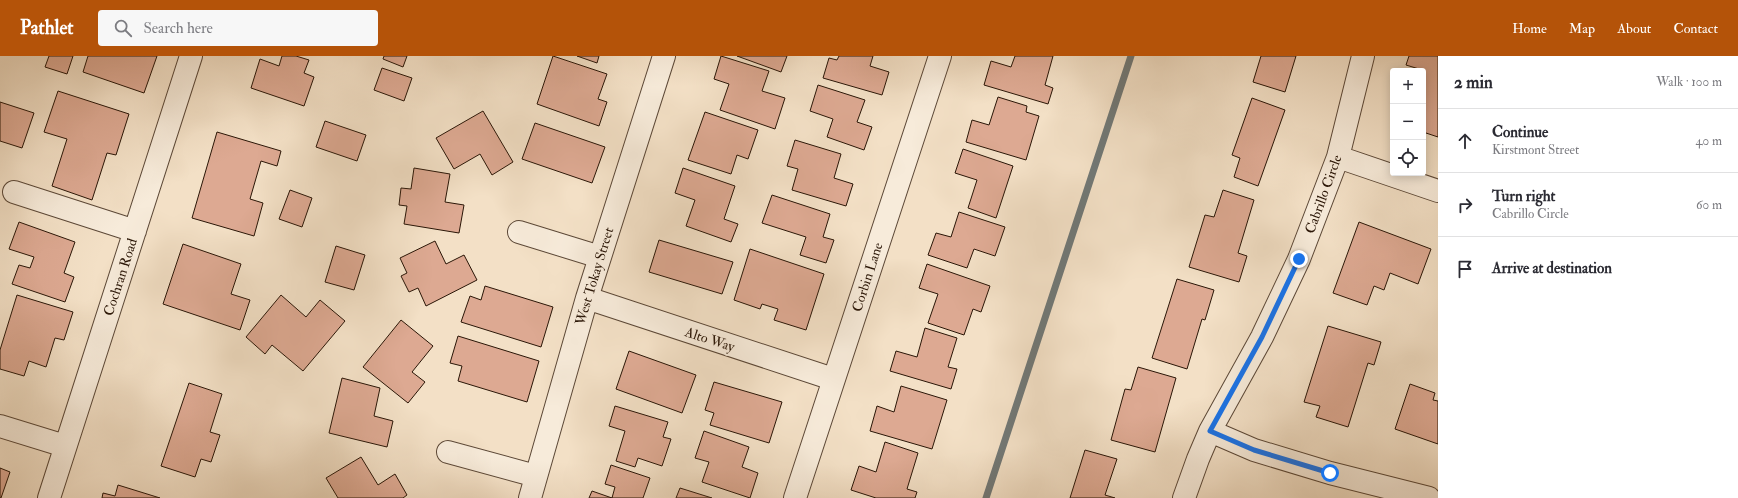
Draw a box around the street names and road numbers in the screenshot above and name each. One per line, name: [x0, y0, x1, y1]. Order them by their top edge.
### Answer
street label: Cabrillo Circle: [1301, 152, 1346, 236]
street label: West Tokay Street: [571, 225, 619, 328]
street label: Cochran Road: [100, 236, 141, 318]
street label: Corbin Lane: [848, 240, 887, 314]
street label: Alto Way: [682, 323, 738, 357]

